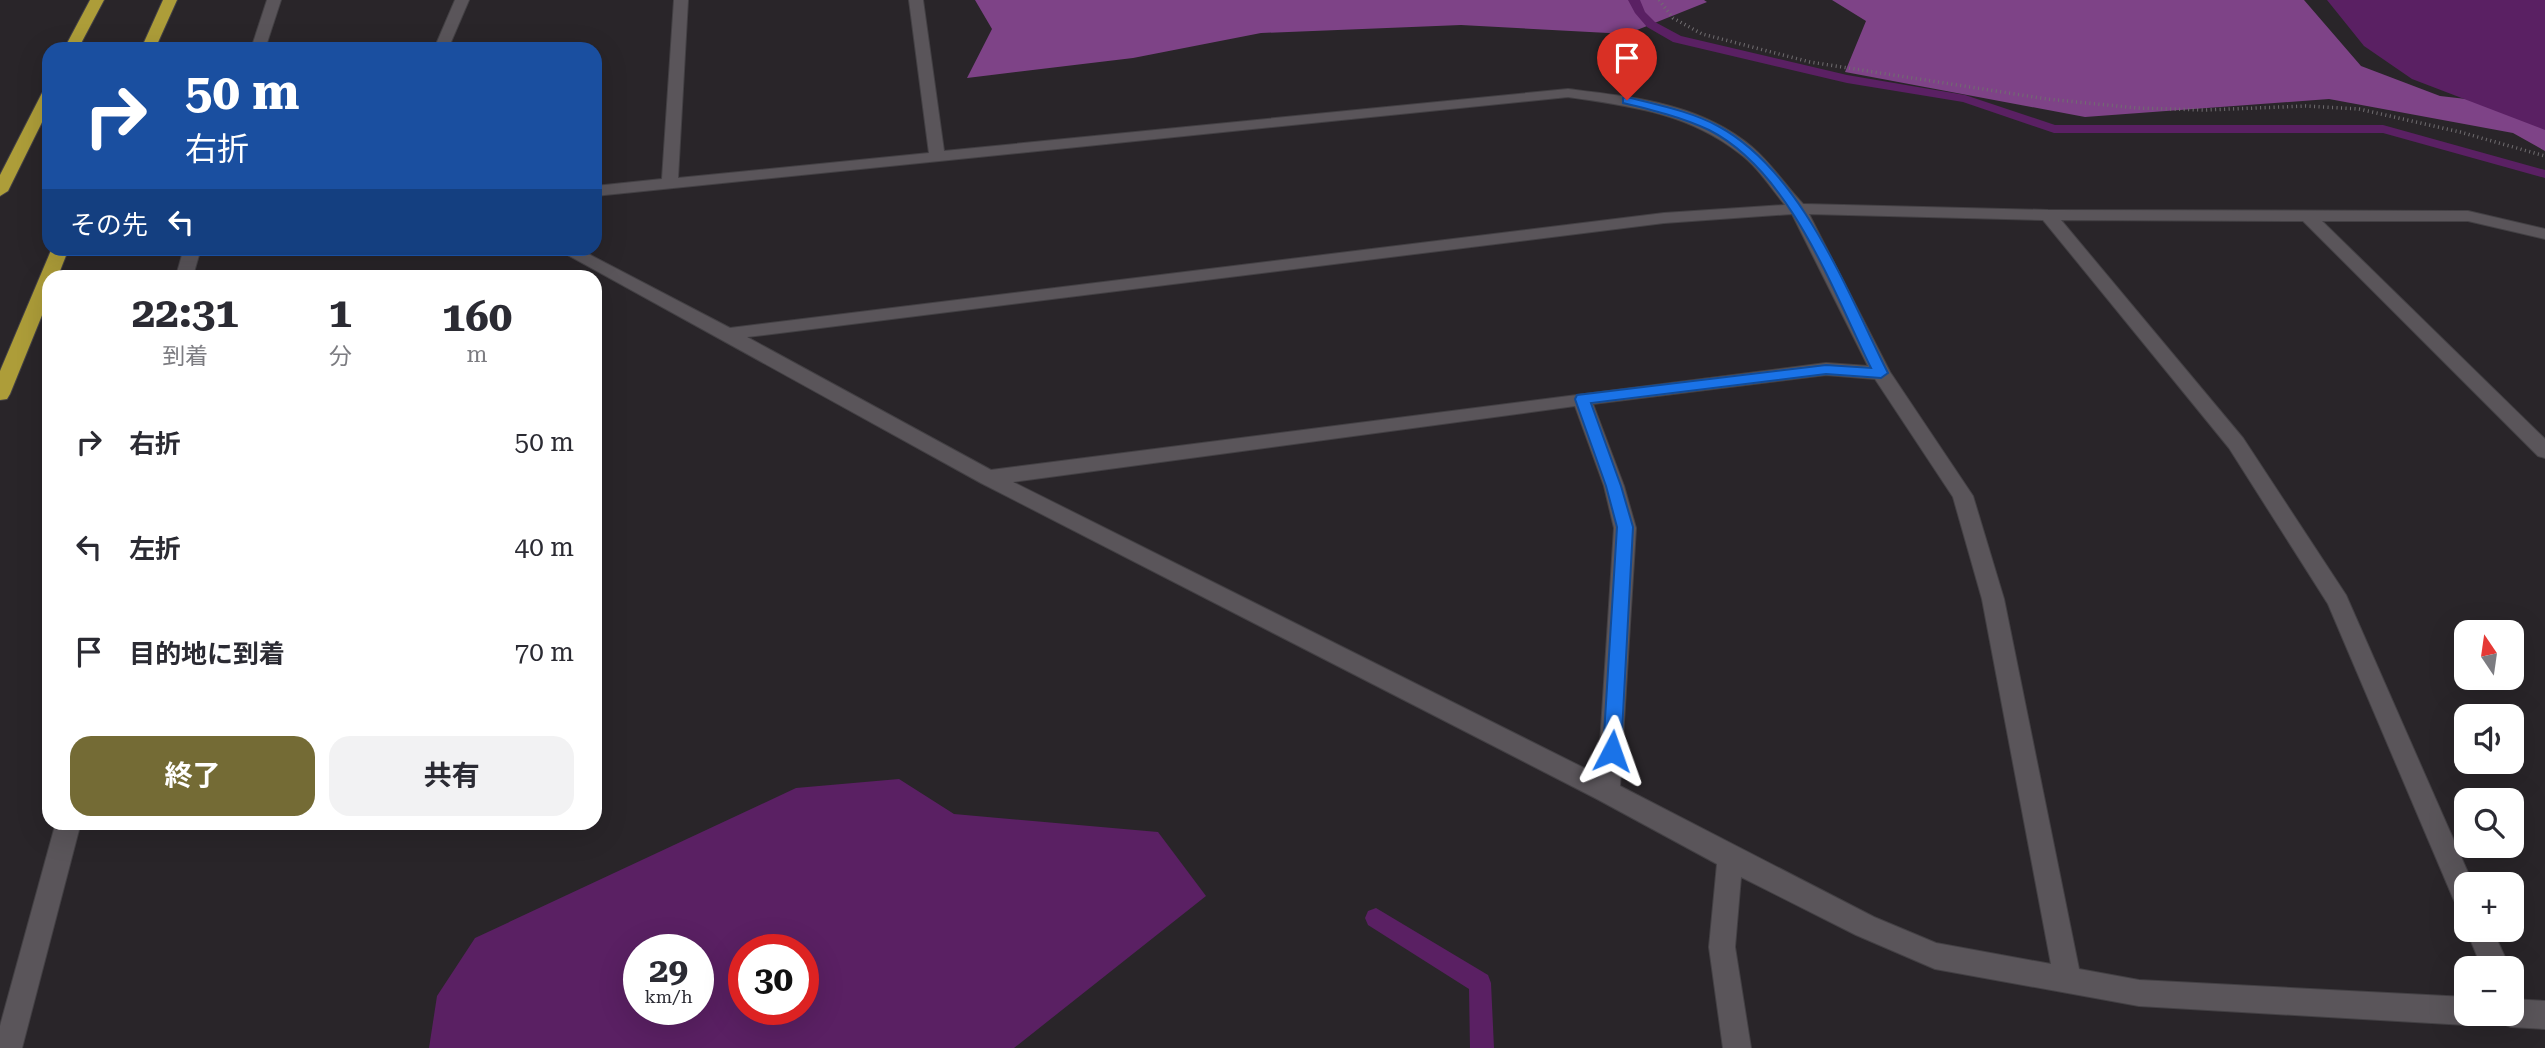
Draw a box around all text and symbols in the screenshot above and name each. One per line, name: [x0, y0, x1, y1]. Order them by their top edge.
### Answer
pin: [1597, 28, 1657, 100]
icon: arrive: [1608, 39, 1646, 77]
text: 50 m: [185, 64, 300, 121]
icon: right: [70, 70, 161, 161]
text: 右折: [185, 130, 249, 168]
icon: left: [162, 203, 200, 241]
text: その先: [70, 210, 148, 240]
text: 22:31: [132, 288, 239, 337]
text: 1: [329, 288, 352, 337]
text: 160: [442, 292, 512, 341]
text: m: [467, 341, 488, 368]
text: 到着: [162, 343, 208, 370]
text: 分: [329, 343, 352, 370]
icon: right: [70, 423, 108, 461]
text: 50 m: [515, 427, 574, 457]
text: 右折: [129, 429, 181, 459]
icon: left: [70, 528, 108, 566]
text: 40 m: [515, 532, 574, 562]
text: 左折: [129, 534, 181, 564]
north arrow: [2454, 620, 2524, 690]
map controls: [2454, 620, 2524, 1026]
icon: arrive: [70, 633, 108, 671]
text: 70 m: [515, 637, 574, 667]
text: 目的地に到着: [129, 639, 285, 669]
button: sound: [2454, 704, 2524, 774]
position arrow: [1575, 714, 1649, 788]
button: 終了: [70, 736, 315, 816]
button: 共有: [329, 736, 574, 816]
button: search: [2454, 788, 2524, 858]
button: +: [2454, 872, 2524, 942]
speed limit sign: 30: [728, 934, 819, 1025]
text: 29: [649, 950, 688, 991]
button: −: [2454, 956, 2524, 1026]
text: km/h: [644, 986, 693, 1007]

